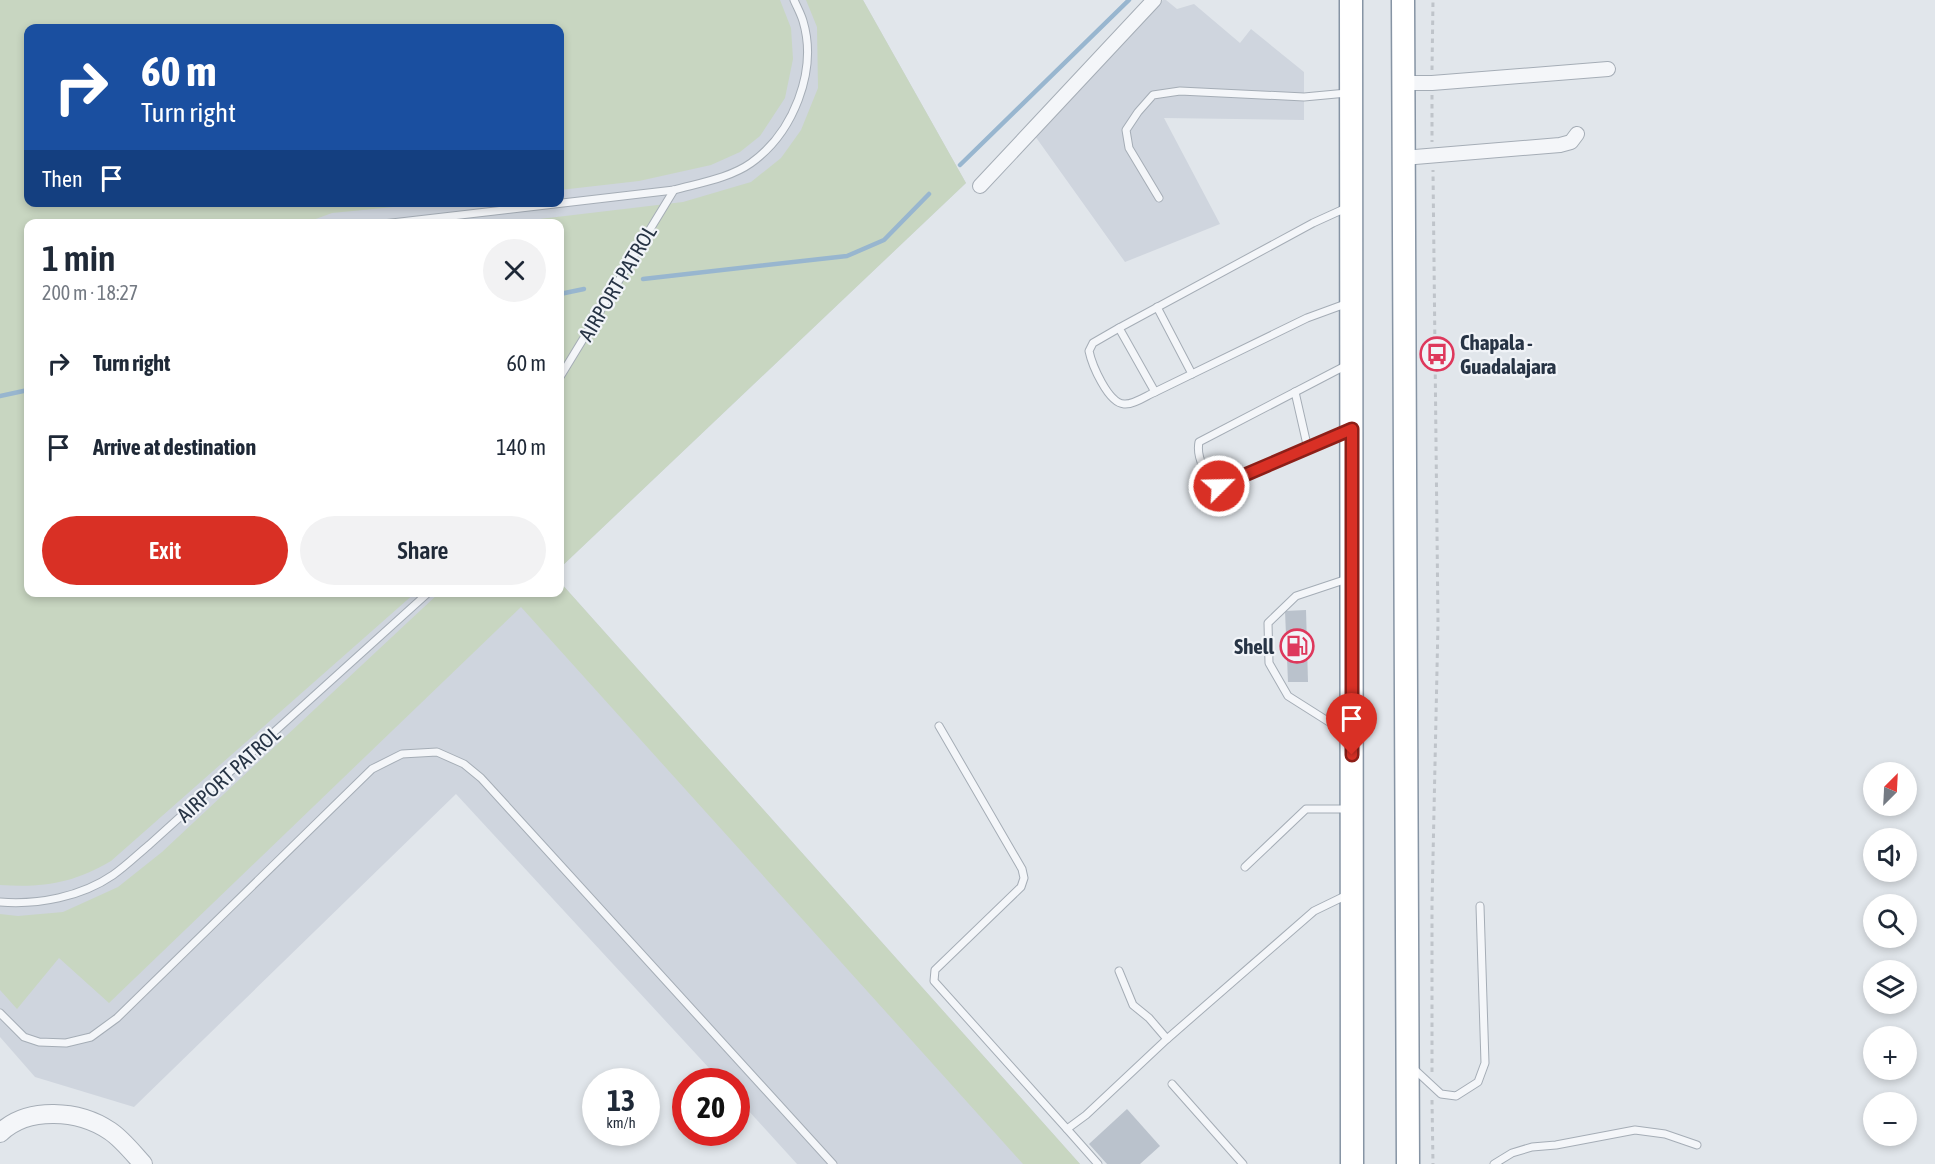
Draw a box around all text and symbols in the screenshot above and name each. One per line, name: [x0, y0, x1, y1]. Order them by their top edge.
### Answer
text: 60 m: [141, 47, 216, 95]
icon: right: [42, 48, 120, 126]
text: Turn right: [141, 97, 236, 128]
icon: arrive: [95, 162, 128, 195]
text: Then: [42, 166, 83, 192]
street label: AIRPORT PATROL: [573, 221, 661, 345]
text: 1 min: [42, 237, 116, 279]
button: close: [483, 239, 546, 302]
text: 200 m · 18:27: [42, 281, 138, 304]
place label: Chapala - Guadalajara: [1460, 330, 1556, 378]
bus stop icon: Chapala - Guadalajara: [1419, 336, 1455, 372]
icon: right: [42, 347, 75, 380]
text: Turn right: [93, 350, 170, 376]
text: 60 m: [506, 350, 546, 376]
icon: arrive: [42, 431, 75, 464]
text: Arrive at destination: [93, 434, 256, 460]
text: 140 m: [496, 434, 546, 460]
position arrow: [1187, 454, 1251, 518]
button: Exit: [42, 516, 288, 585]
button: Share: [300, 516, 546, 585]
fuel station icon: Shell: [1279, 628, 1315, 664]
place label: Shell: [1234, 634, 1274, 658]
pin: [1326, 693, 1377, 755]
icon: arrive: [1335, 702, 1368, 735]
street label: AIRPORT PATROL: [172, 722, 284, 826]
north arrow: [1863, 762, 1917, 816]
map controls: [1863, 762, 1917, 1146]
button: sound: [1863, 828, 1917, 882]
button: search: [1863, 894, 1917, 948]
button: layers: [1863, 960, 1917, 1014]
button: +: [1863, 1026, 1917, 1080]
speed limit sign: 20: [672, 1068, 750, 1146]
text: 13: [607, 1083, 635, 1117]
button: −: [1863, 1092, 1917, 1146]
text: km/h: [606, 1114, 636, 1131]

